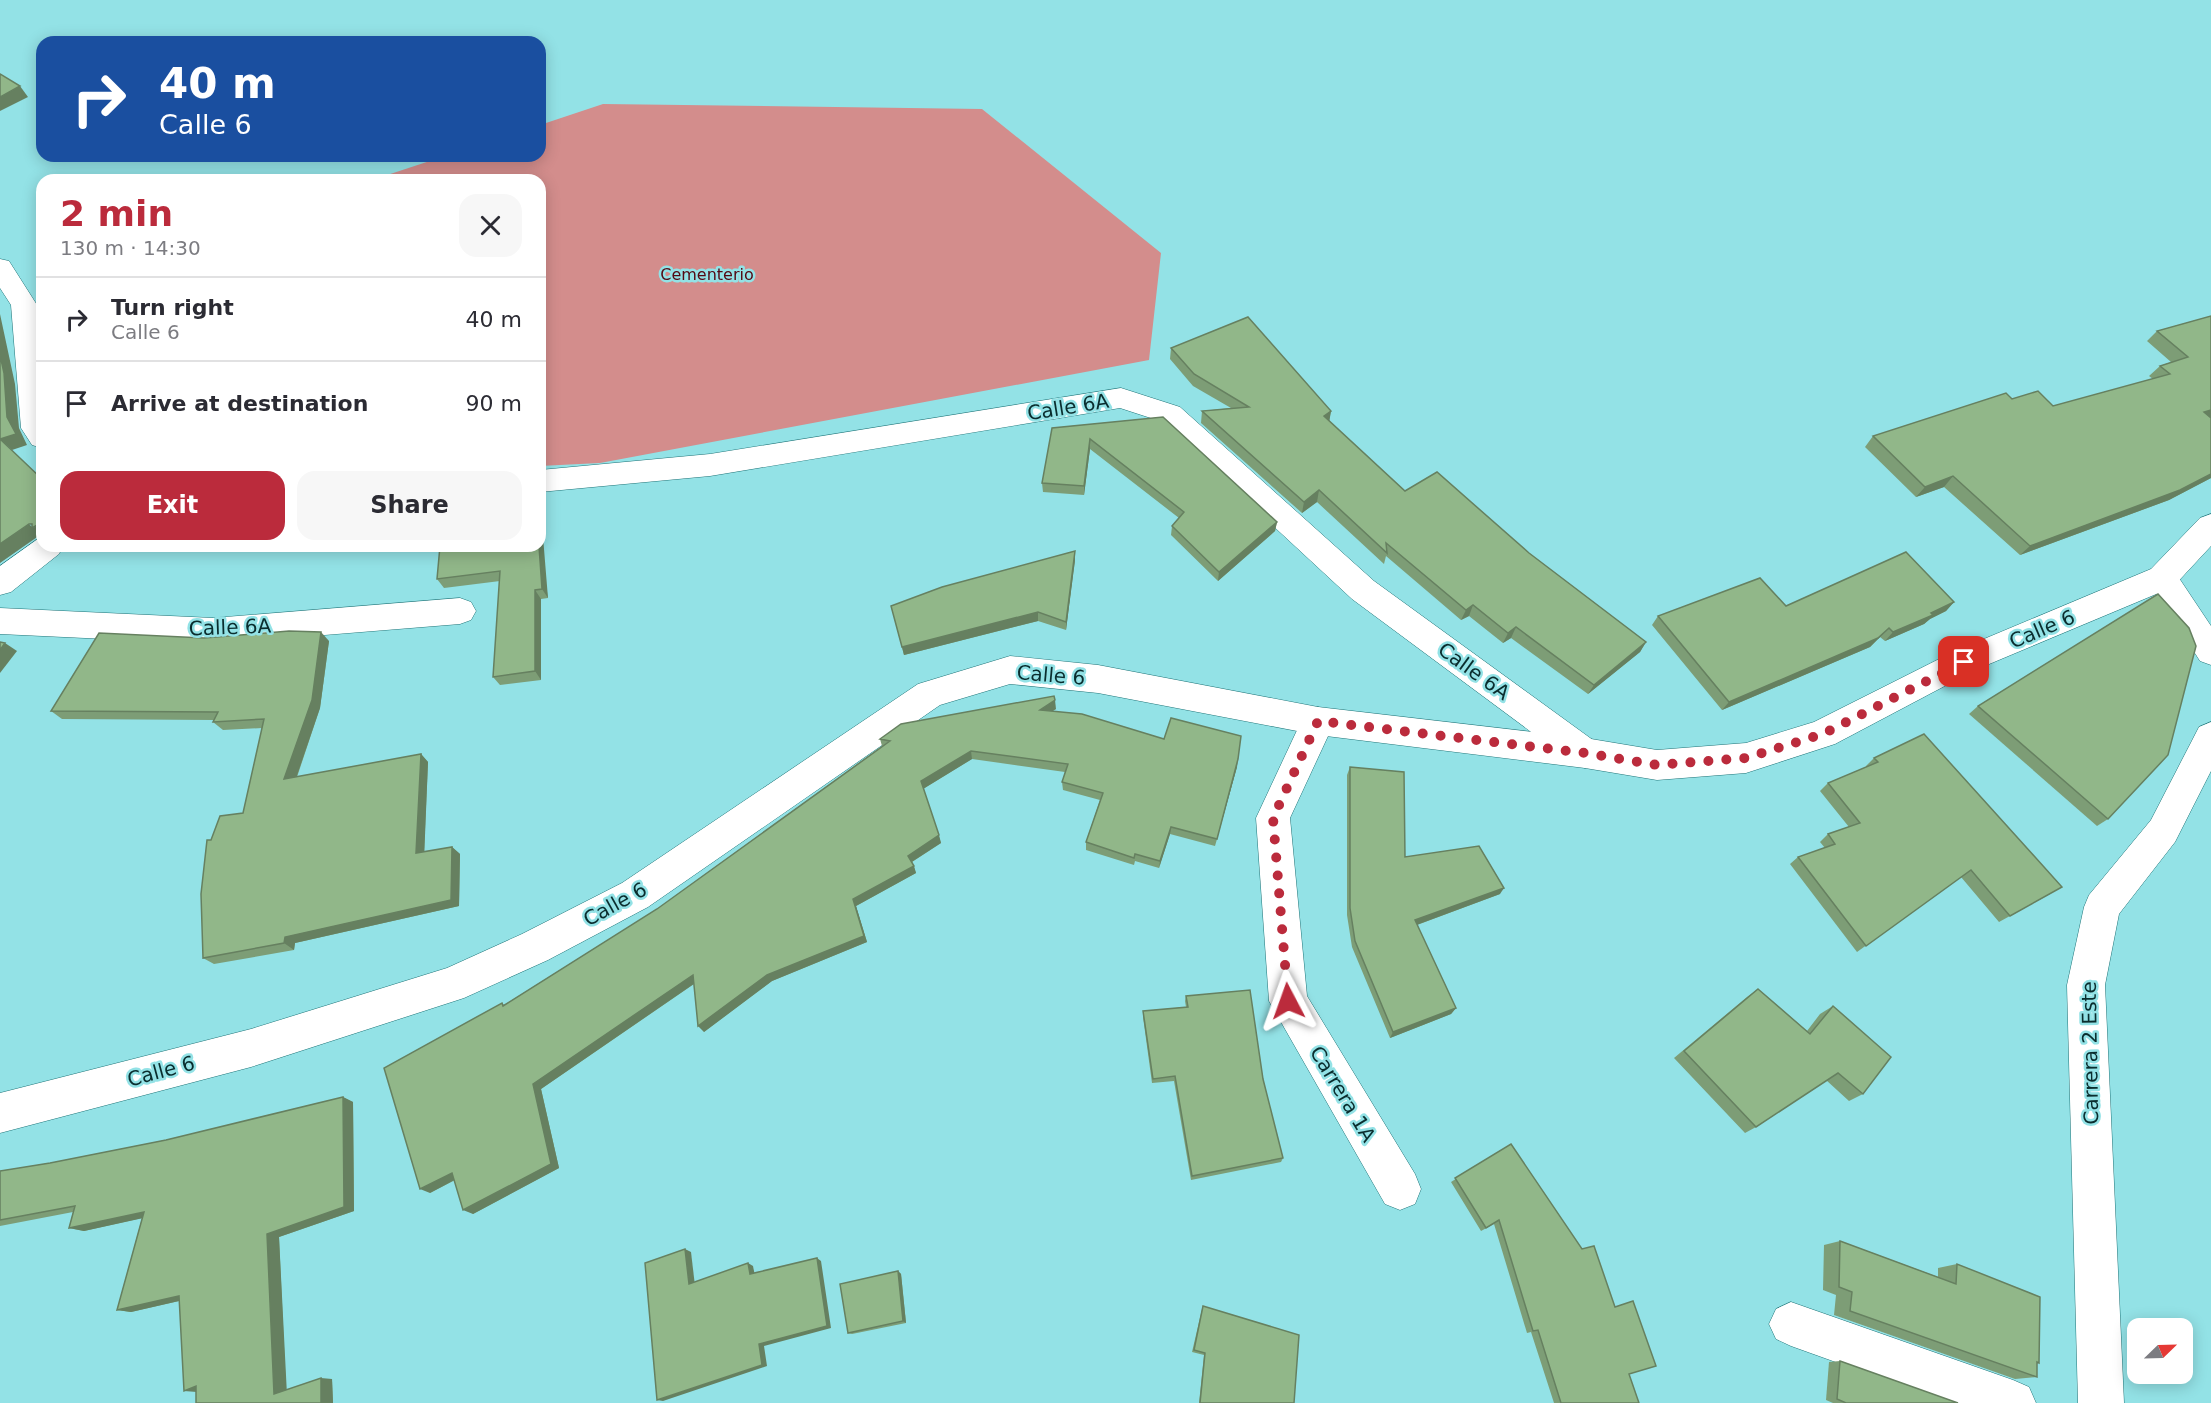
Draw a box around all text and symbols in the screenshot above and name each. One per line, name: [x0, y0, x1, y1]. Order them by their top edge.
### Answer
text: 40 m: [159, 59, 276, 108]
icon: right: [60, 60, 138, 138]
text: Calle 6: [159, 109, 252, 140]
text: 2 min: [60, 193, 173, 234]
button: close: [459, 194, 522, 257]
text: 130 m · 14:30: [60, 236, 201, 260]
park label: Cementerio: [660, 265, 754, 284]
text: Turn right: [111, 295, 234, 320]
icon: right: [60, 303, 93, 336]
text: 40 m: [466, 307, 522, 332]
text: Calle 6: [111, 320, 180, 344]
icon: arrive: [60, 387, 93, 420]
street label: Calle 6A: [1025, 389, 1111, 425]
text: Arrive at destination: [111, 391, 368, 416]
text: 90 m: [466, 391, 522, 416]
button: Exit: [60, 471, 285, 540]
button: Share: [297, 471, 522, 540]
street label: Calle 6: [2006, 605, 2078, 653]
street label: Calle 6A: [188, 614, 272, 640]
pin: [1938, 636, 1989, 687]
street label: Calle 6A: [1434, 637, 1515, 705]
icon: arrive: [1947, 645, 1980, 678]
street label: Calle 6: [1016, 660, 1086, 690]
street label: Calle 6: [579, 877, 651, 931]
position arrow: [1256, 969, 1320, 1033]
street label: Carrera 2 Este: [2077, 981, 2103, 1125]
street label: Carrera 1A: [1305, 1042, 1381, 1146]
street label: Calle 6: [125, 1051, 197, 1091]
north arrow: [2127, 1318, 2193, 1384]
map controls: [2127, 1318, 2193, 1384]

